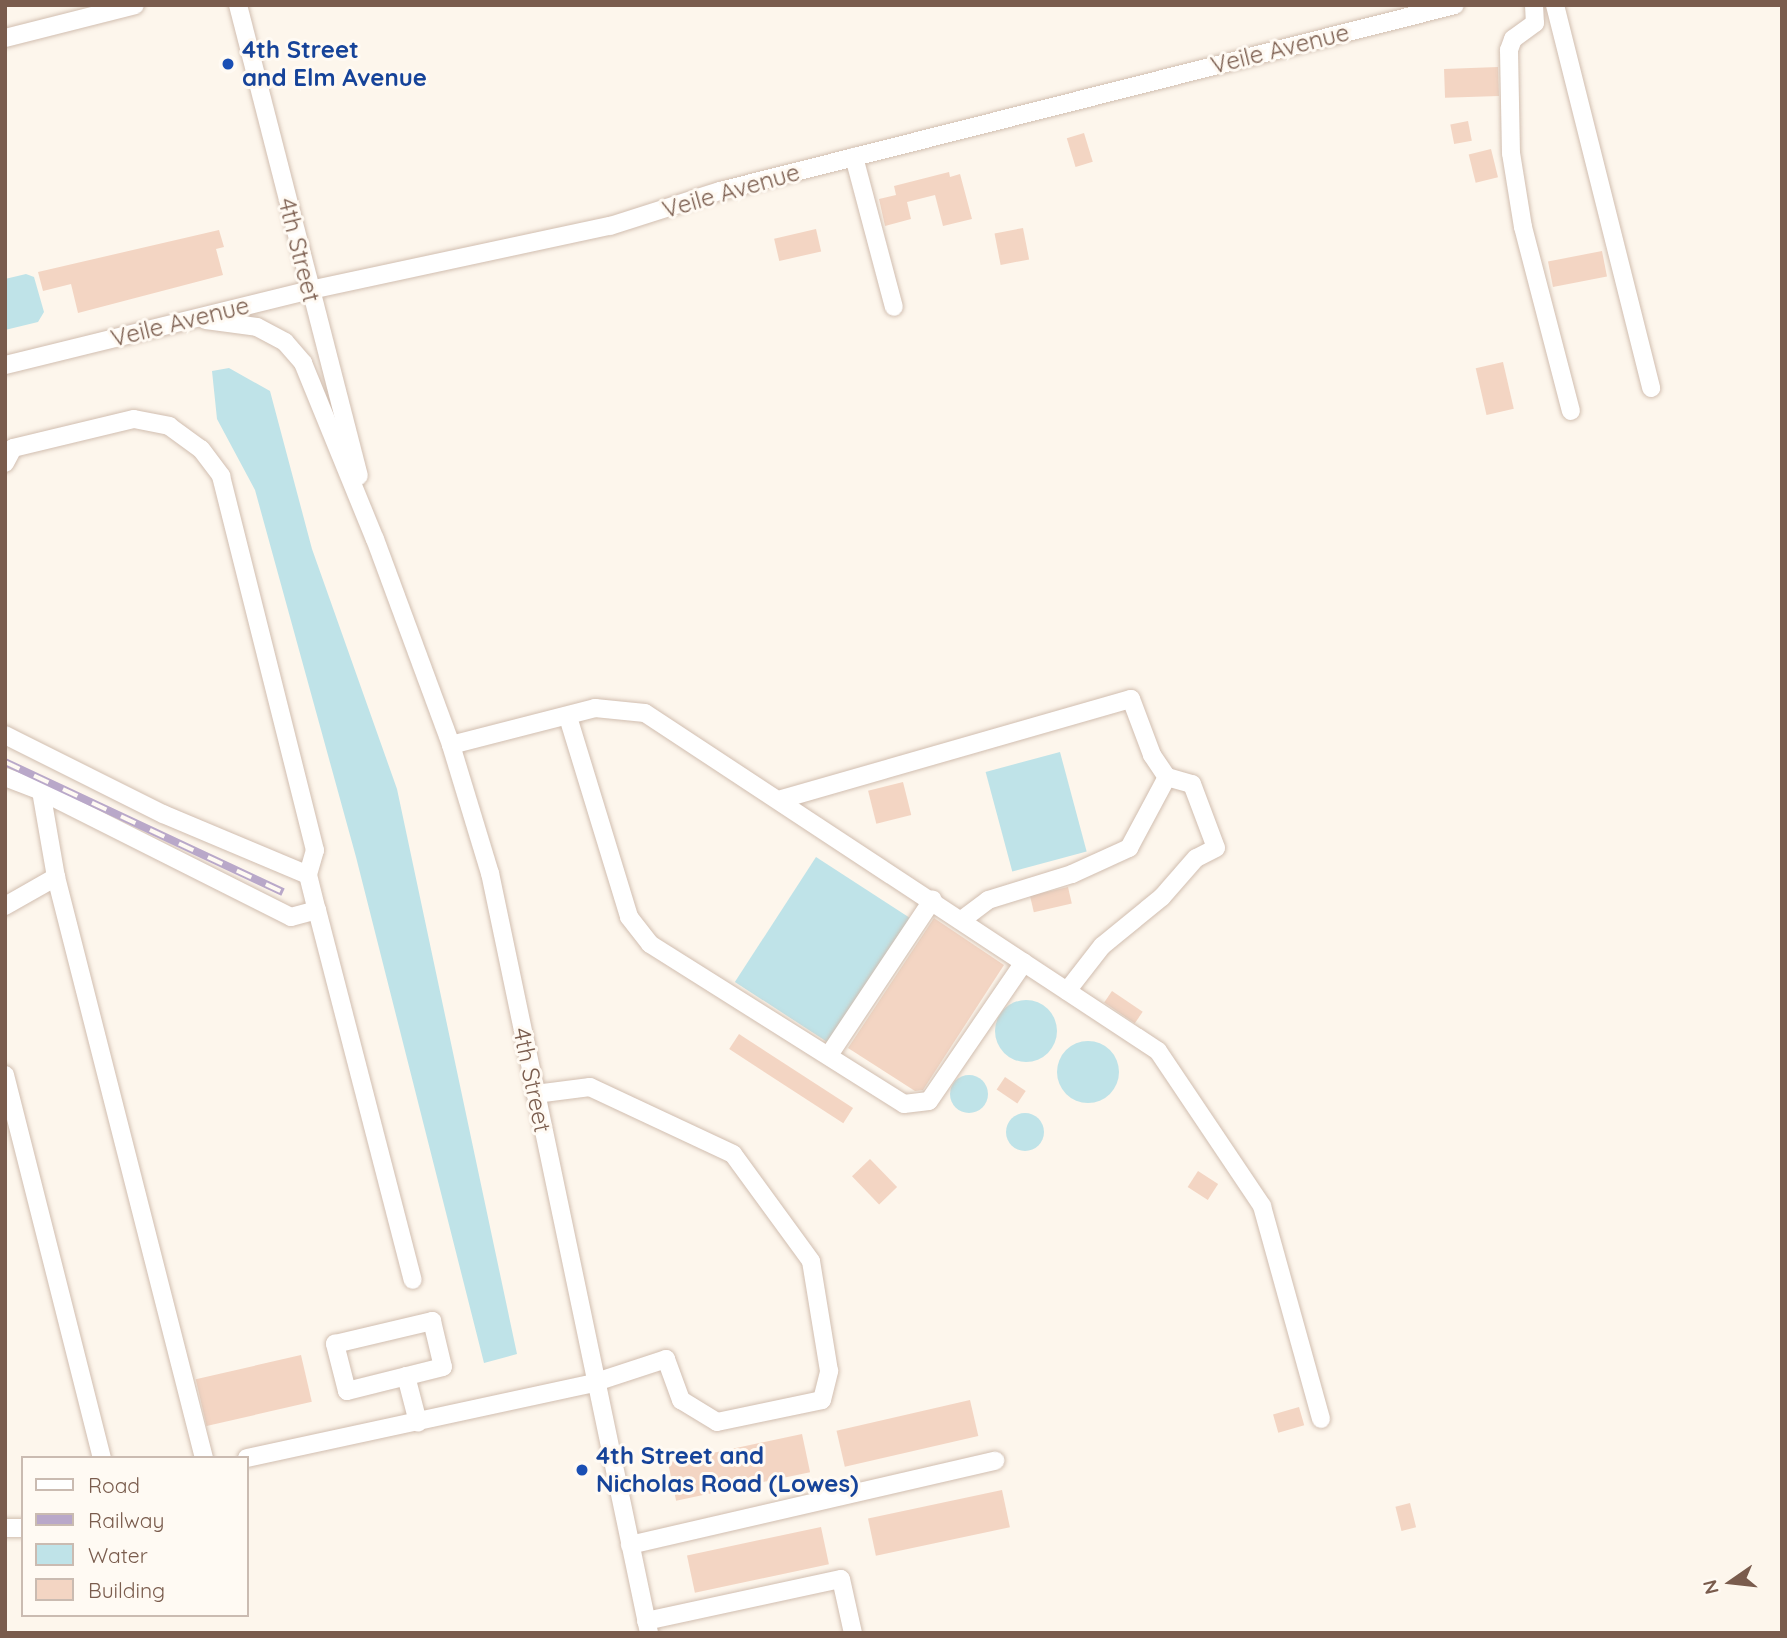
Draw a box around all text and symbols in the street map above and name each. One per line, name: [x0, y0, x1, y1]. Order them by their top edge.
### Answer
street label: Veile Avenue: [1208, 18, 1352, 80]
place label: 4th Street and Elm Avenue: [242, 36, 427, 92]
marker: 4th Street and Elm Avenue: [220, 56, 236, 72]
street label: Veile Avenue: [659, 158, 803, 224]
street label: 4th Street: [272, 195, 326, 305]
street label: Veile Avenue: [108, 291, 252, 353]
street label: 4th Street: [507, 1025, 557, 1135]
place label: 4th Street and Nicholas Road (Lowes): [596, 1442, 859, 1498]
legend: [21, 1456, 248, 1617]
marker: 4th Street and Nicholas Road (Lowes): [574, 1462, 590, 1478]
text: Road: [88, 1472, 140, 1498]
text: Railway: [88, 1507, 164, 1533]
text: Water: [88, 1542, 148, 1568]
north arrow: [1696, 1547, 1766, 1617]
text: Building: [88, 1577, 165, 1603]
text: N: [1697, 1577, 1724, 1597]

